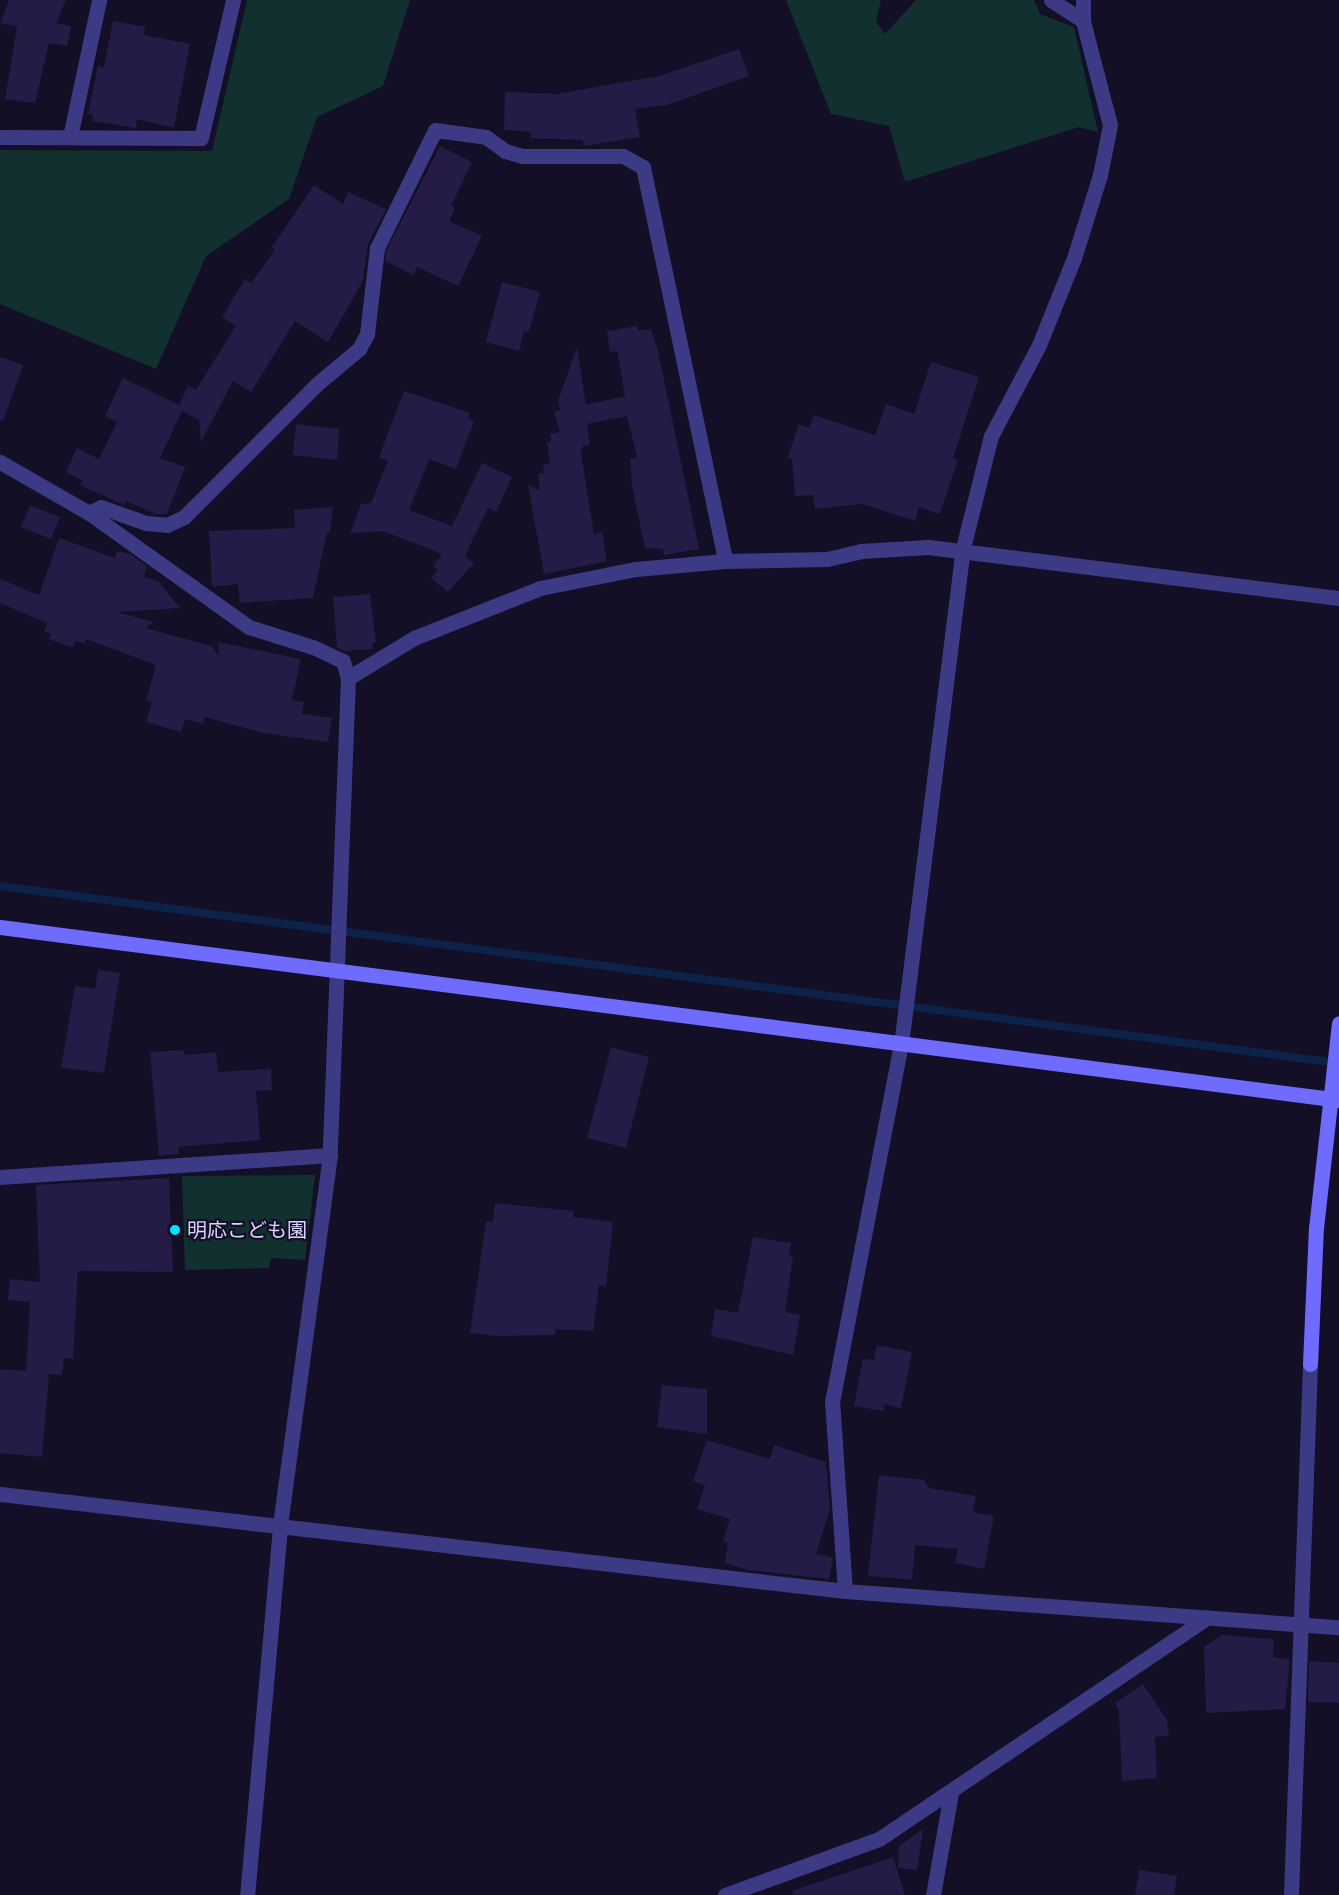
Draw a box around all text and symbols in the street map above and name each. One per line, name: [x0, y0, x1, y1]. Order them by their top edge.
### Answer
place label: 明応こども園: [187, 1218, 307, 1242]
marker: 明応こども園: [168, 1223, 182, 1237]

